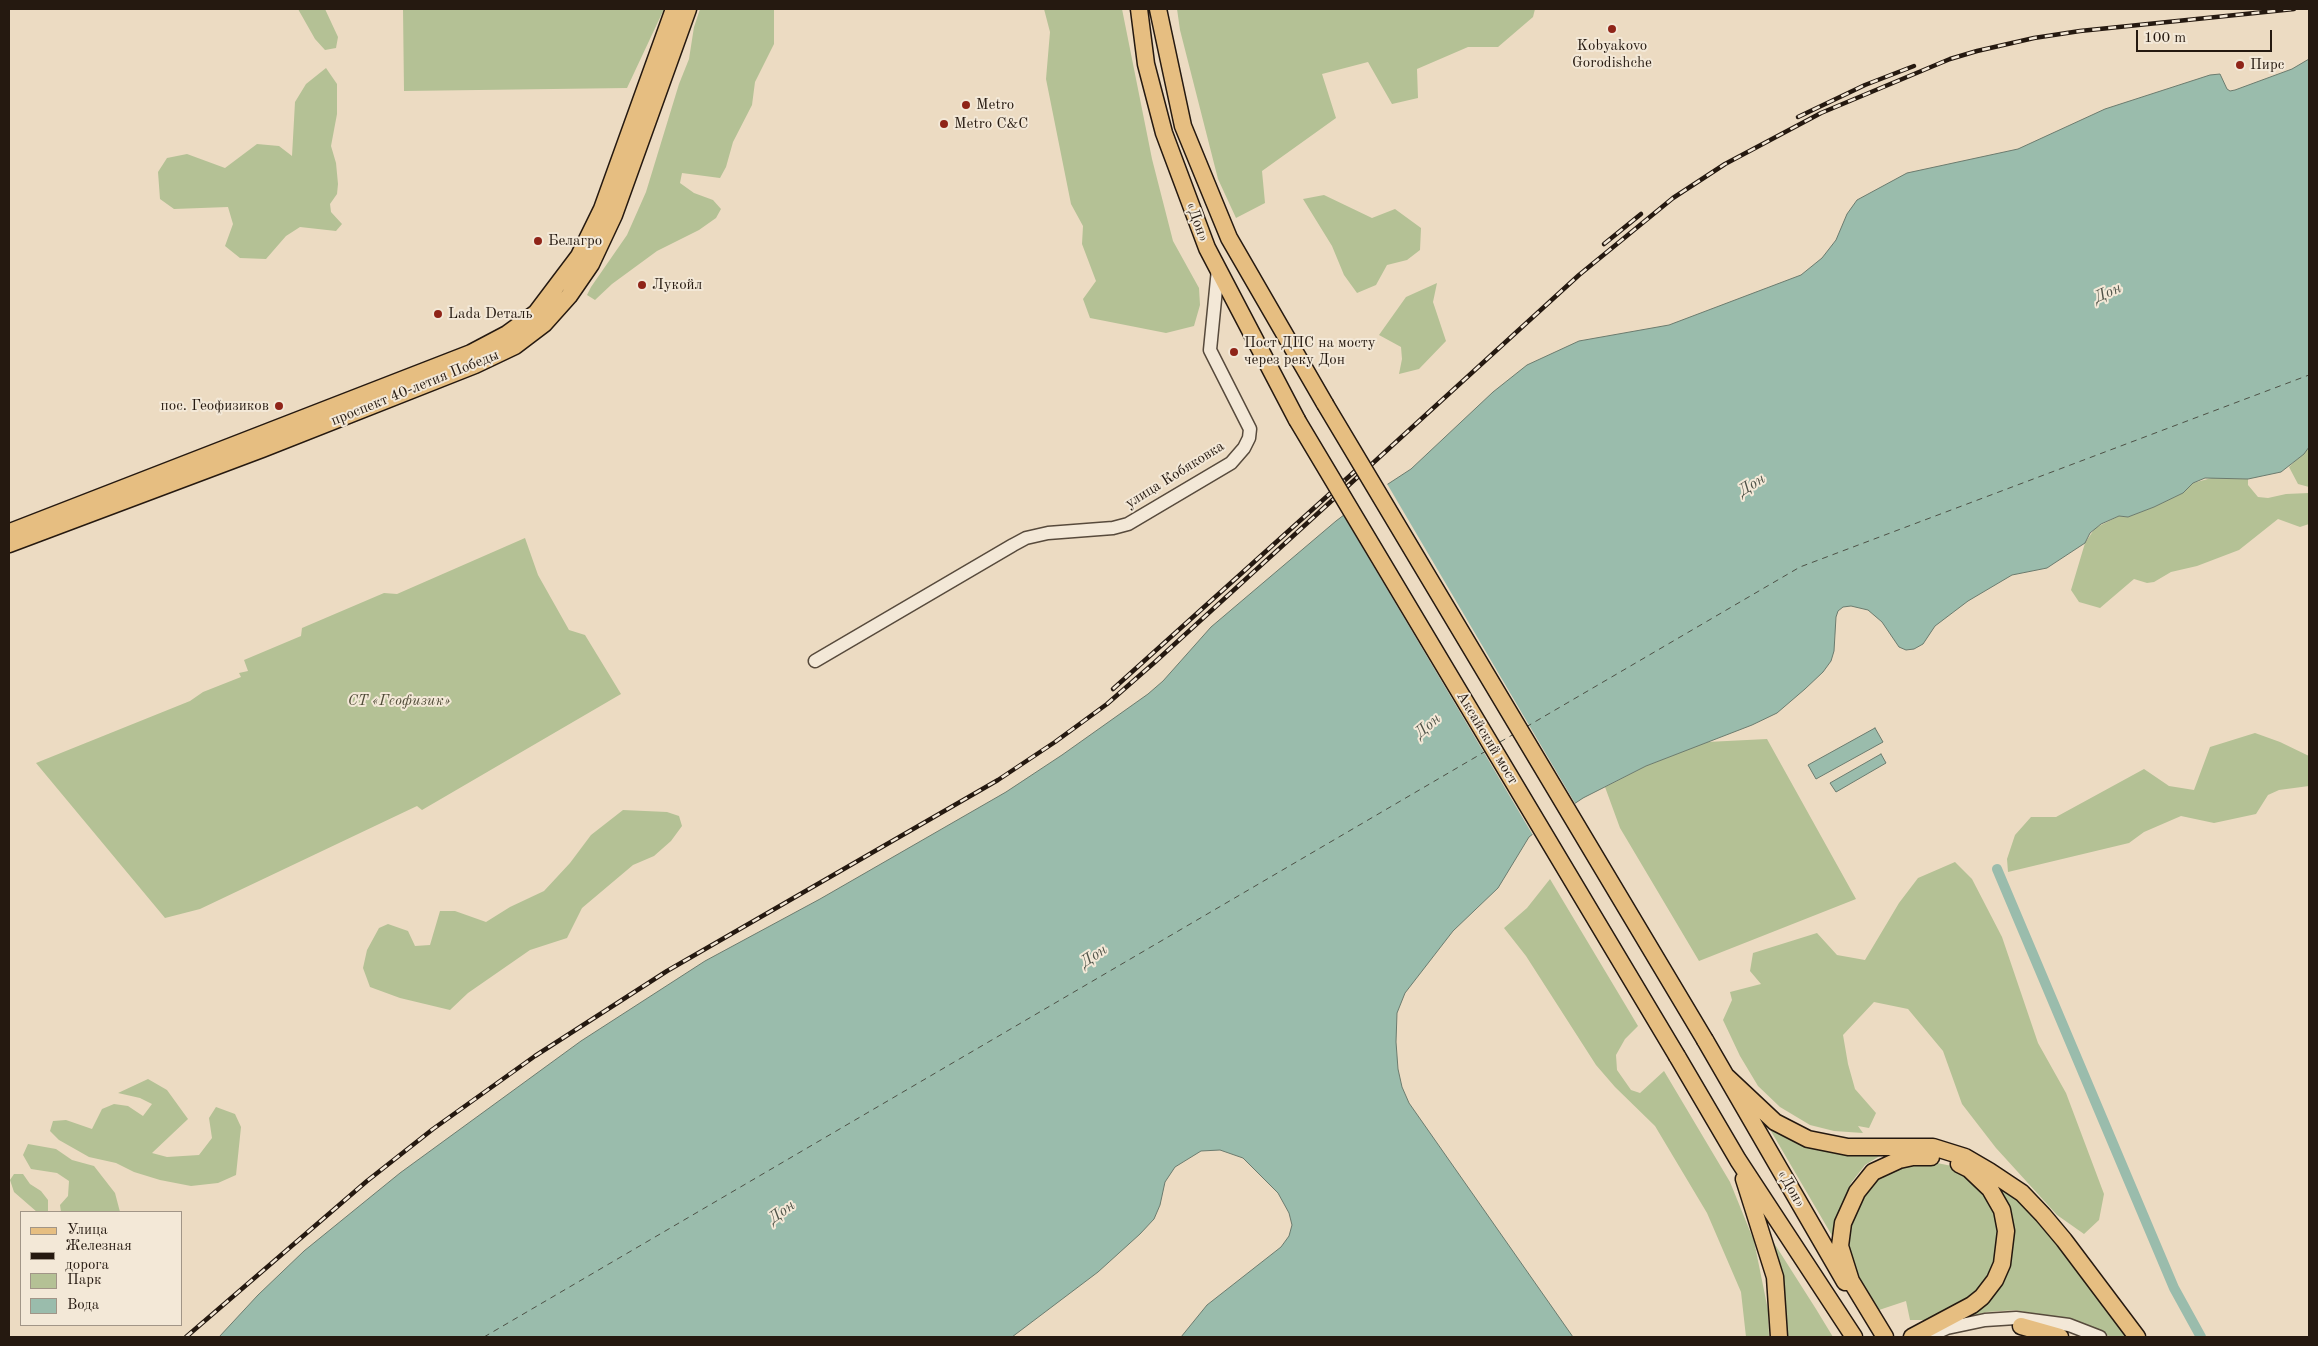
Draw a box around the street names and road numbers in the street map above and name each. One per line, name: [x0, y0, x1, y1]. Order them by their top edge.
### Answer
street label: «Дон»: [1182, 200, 1212, 244]
street label: проспект 40-летия Победы: [329, 346, 501, 430]
street label: улица Кобяковка: [1122, 437, 1228, 513]
street label: Аксайский мост: [1452, 688, 1522, 788]
street label: «Дон»: [1773, 1167, 1809, 1211]

